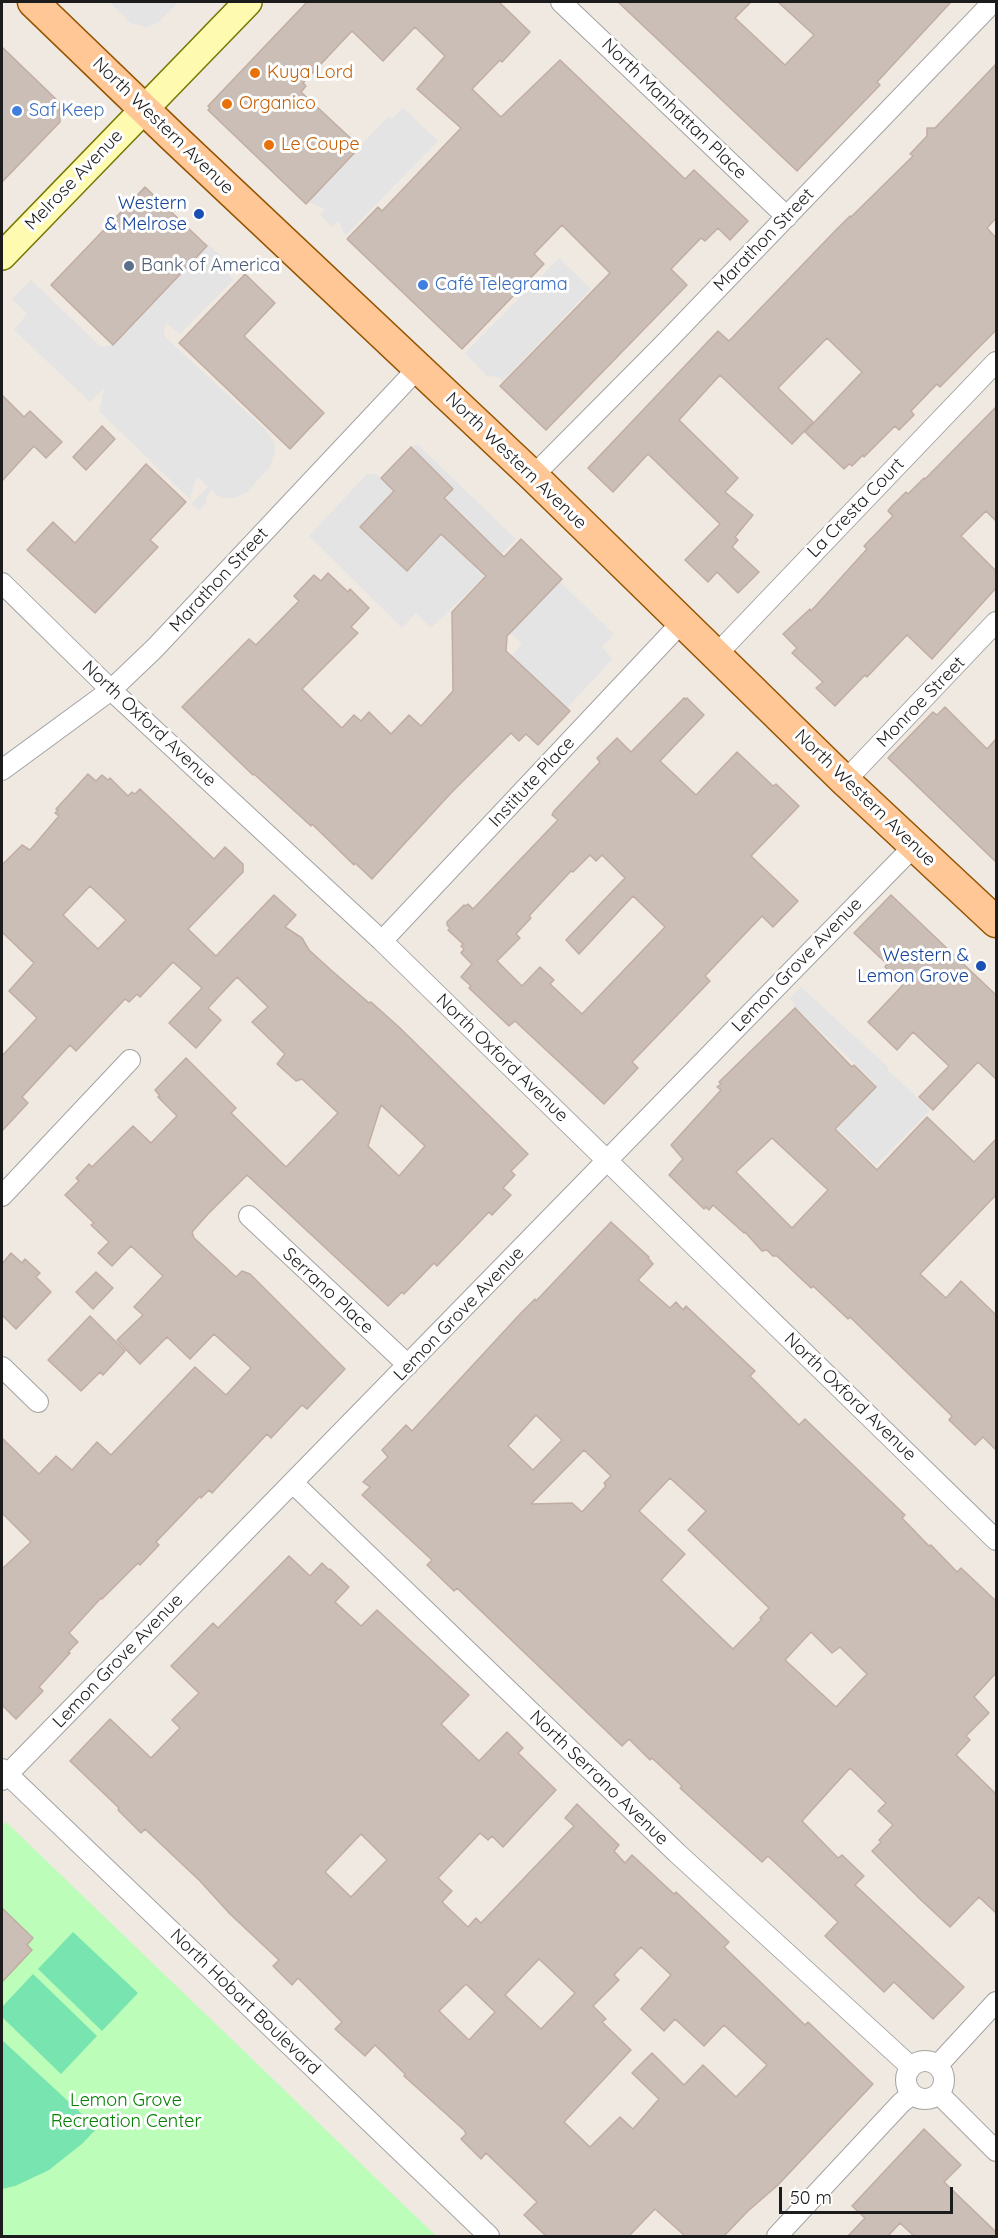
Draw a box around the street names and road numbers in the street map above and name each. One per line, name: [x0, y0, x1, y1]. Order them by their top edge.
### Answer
street label: North Manhattan Place: [597, 34, 751, 184]
street label: North Western Avenue: [88, 53, 238, 199]
street label: Melrose Avenue: [20, 125, 128, 235]
street label: Marathon Street: [709, 184, 819, 296]
street label: North Western Avenue: [441, 388, 591, 534]
street label: La Cresta Court: [803, 454, 909, 562]
street label: Marathon Street: [165, 523, 273, 637]
street label: Monroe Street: [872, 652, 970, 752]
street label: North Oxford Avenue: [78, 656, 220, 792]
street label: North Western Avenue: [790, 725, 940, 871]
street label: Institute Place: [485, 732, 579, 832]
street label: Lemon Grove Avenue: [727, 893, 867, 1037]
street label: North Oxford Avenue: [432, 989, 572, 1127]
street label: Lemon Grove Avenue: [389, 1242, 529, 1386]
street label: Serrano Place: [278, 1243, 378, 1339]
street label: North Oxford Avenue: [780, 1328, 920, 1466]
street label: Lemon Grove Avenue: [48, 1589, 188, 1733]
street label: North Serrano Avenue: [525, 1706, 673, 1850]
street label: North Hobart Boulevard: [165, 1925, 325, 2079]

